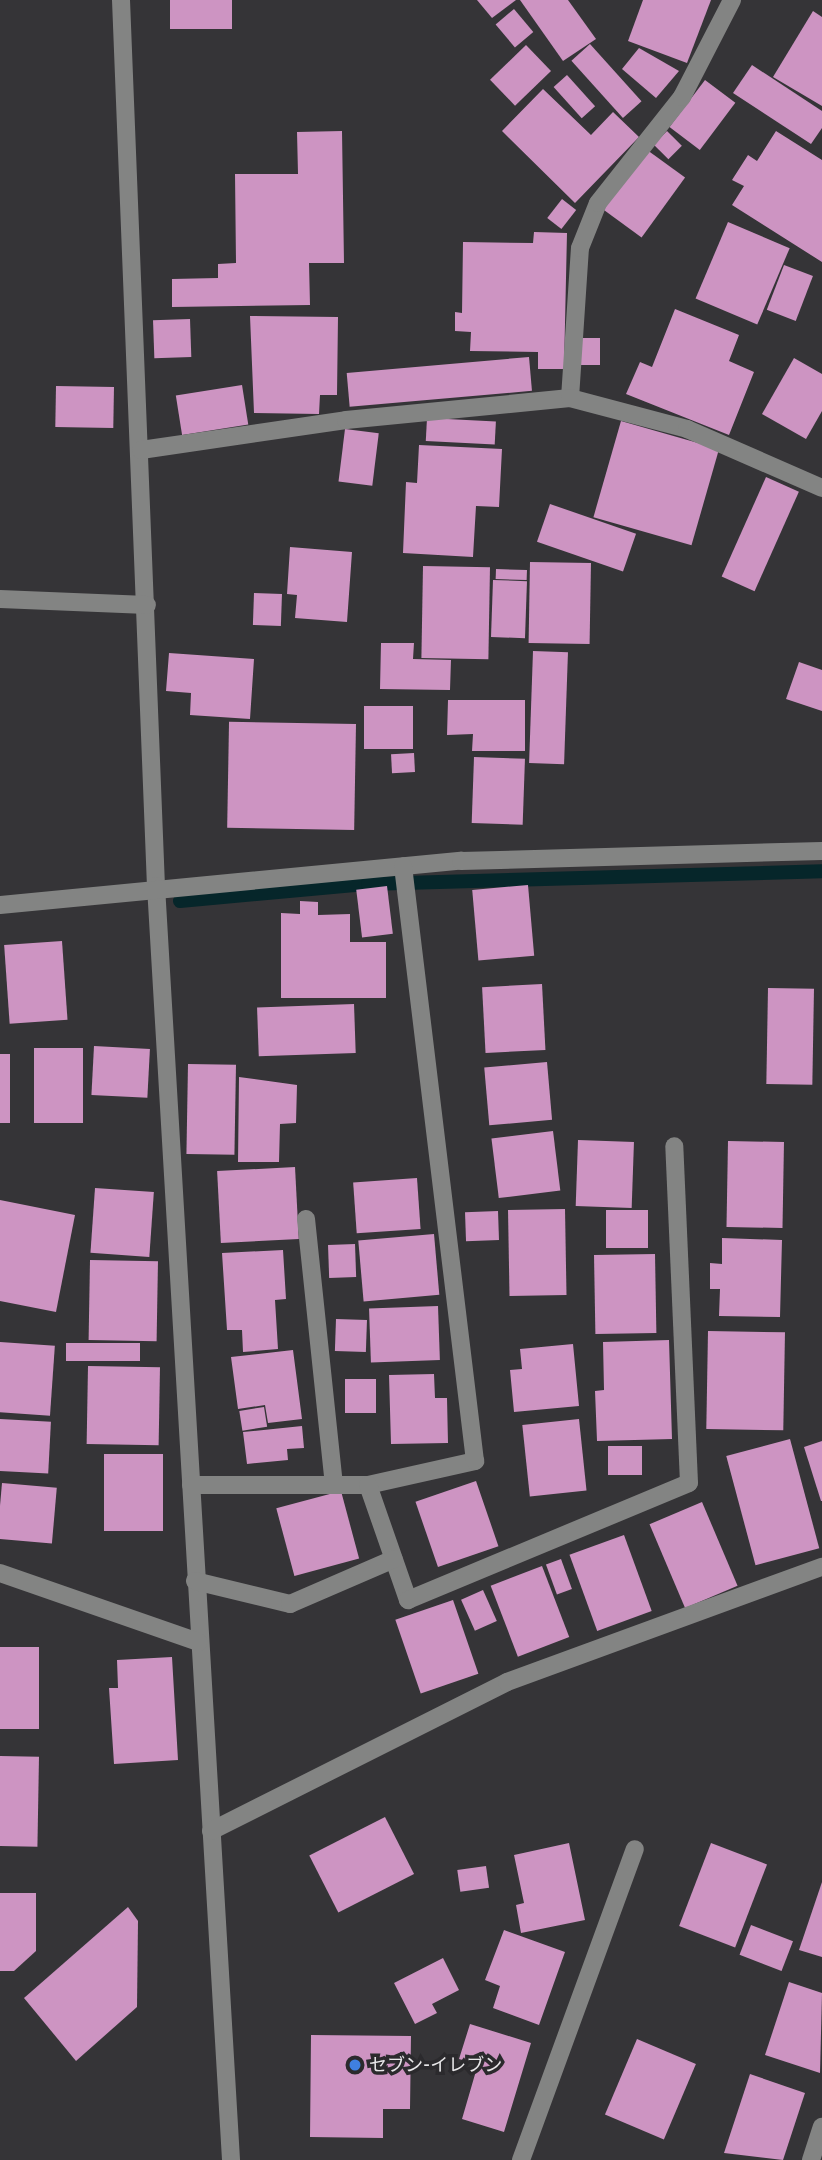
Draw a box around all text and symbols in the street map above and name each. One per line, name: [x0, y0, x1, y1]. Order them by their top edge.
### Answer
place label: セブン-イレブン: [369, 2054, 502, 2076]
marker: セブン-イレブン: [347, 2057, 363, 2073]

